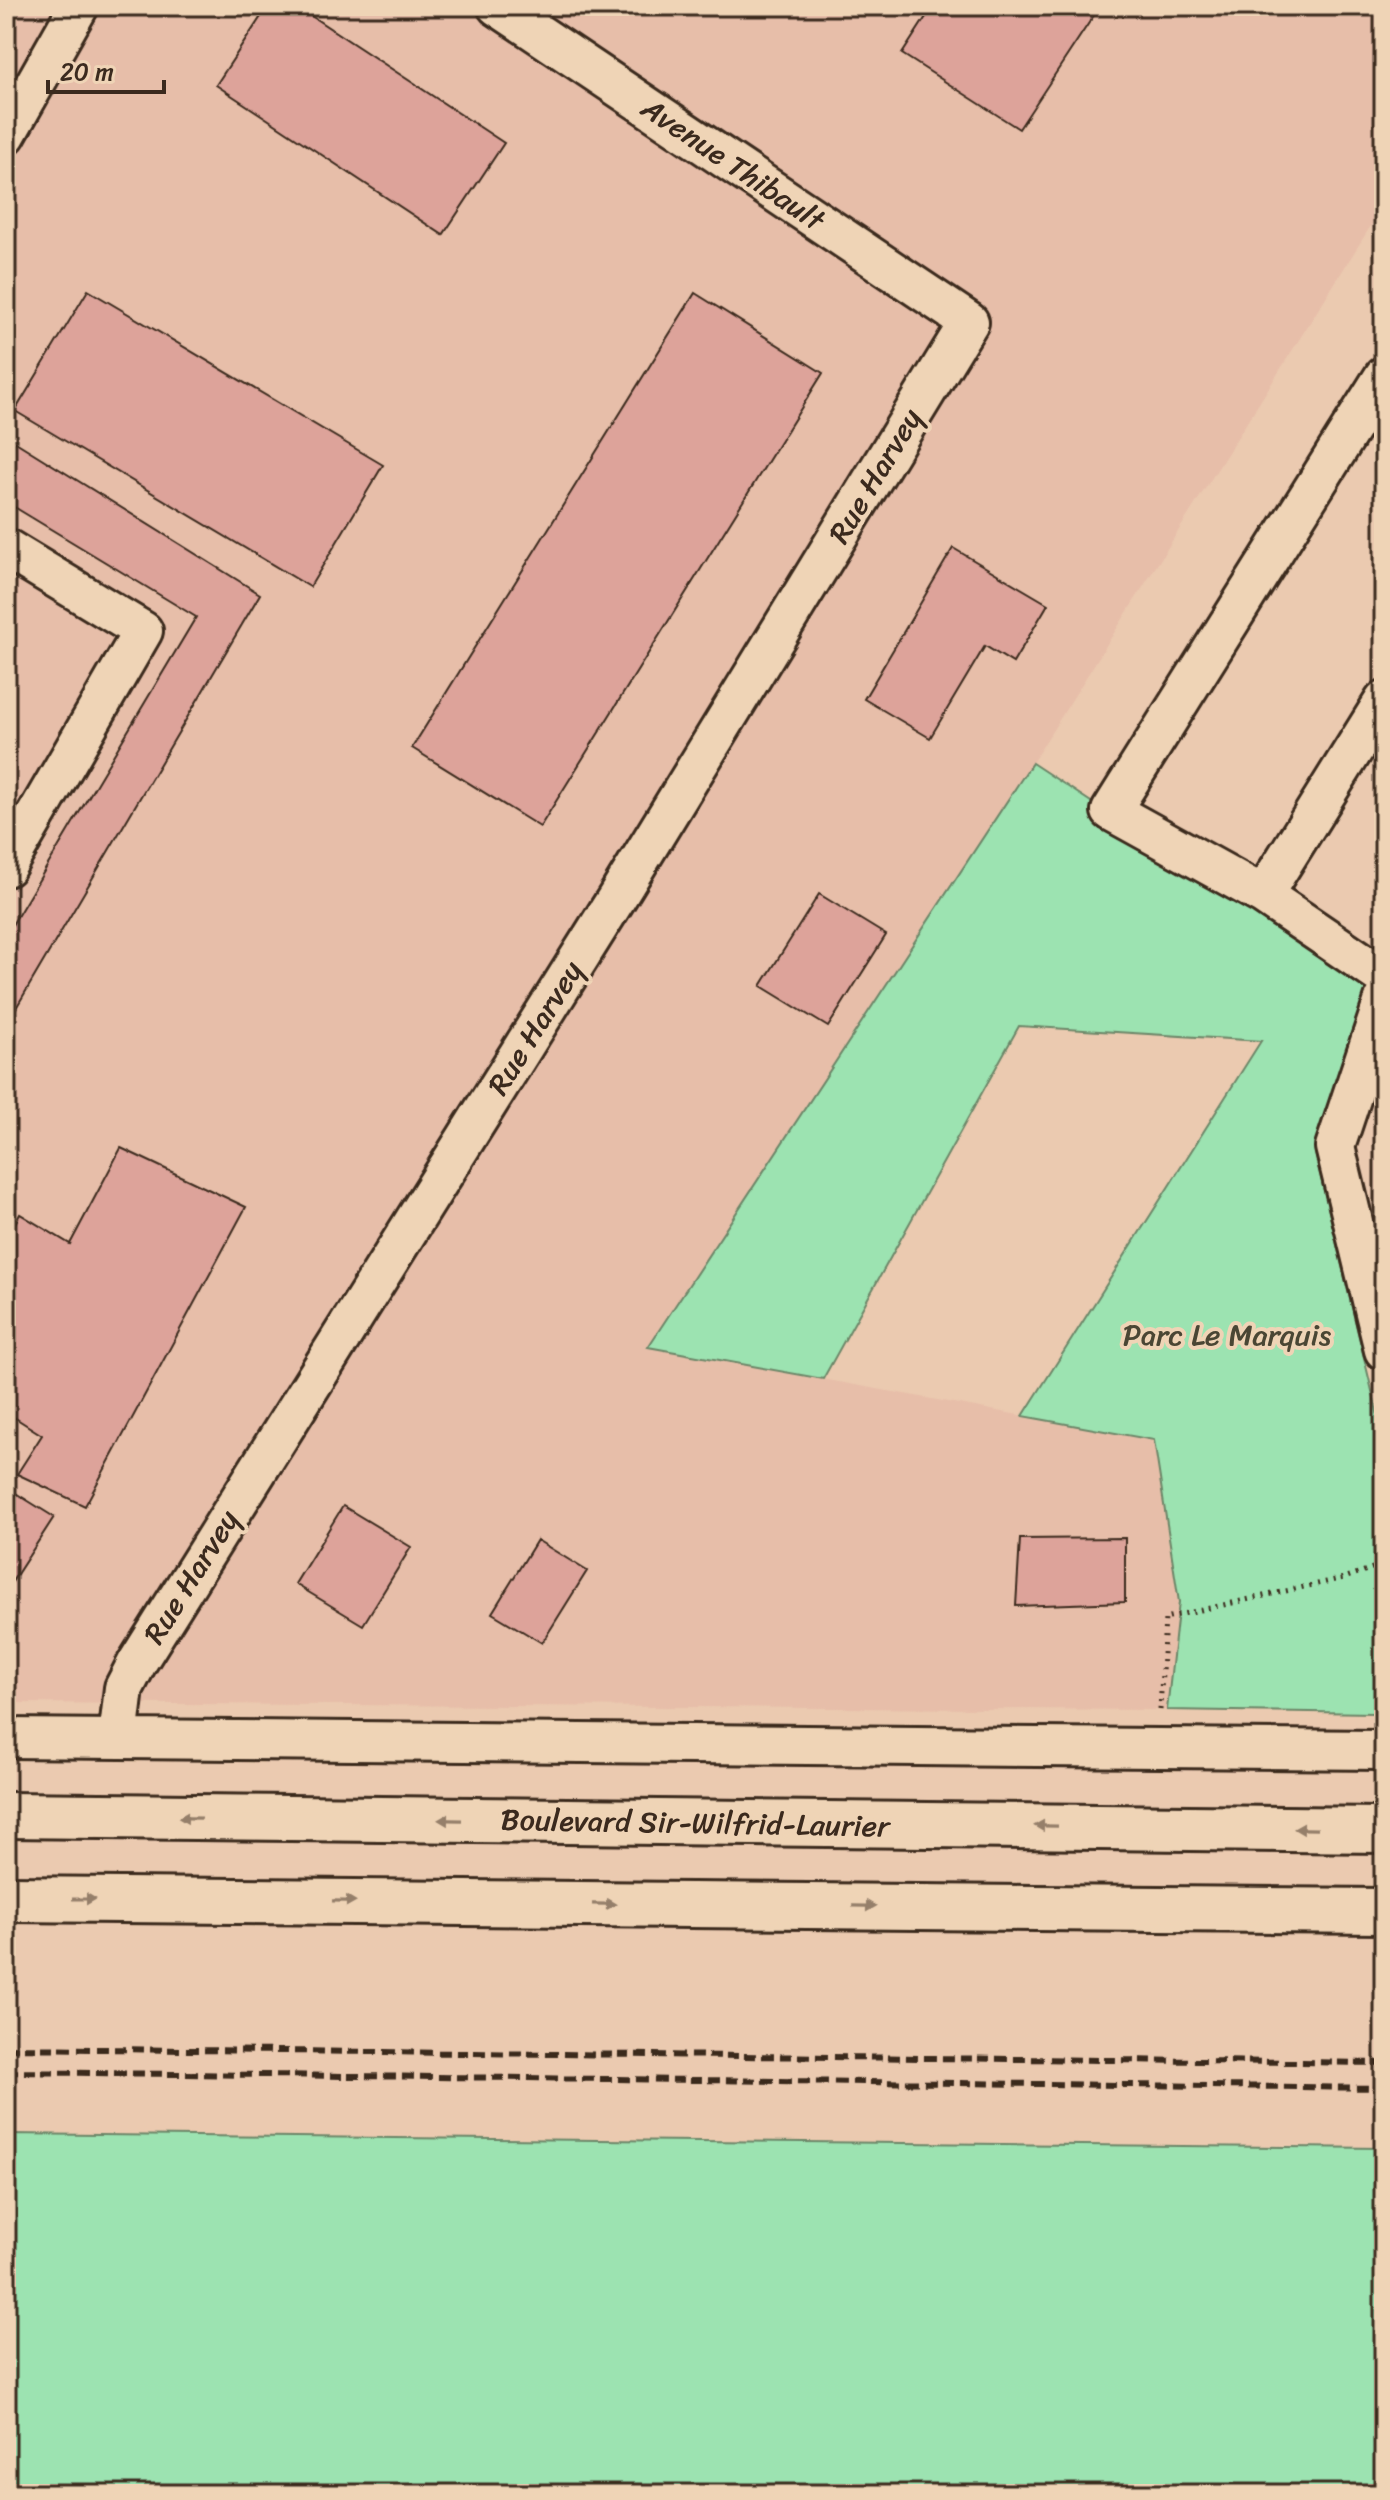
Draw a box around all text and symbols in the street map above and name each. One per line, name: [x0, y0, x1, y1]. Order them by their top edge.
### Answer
scale bar: [48, 44, 164, 94]
text: 20 m: [60, 51, 114, 93]
street label: Avenue Thibault: [629, 82, 838, 247]
street label: Rue Harvey: [813, 397, 937, 555]
street label: Rue Harvey: [472, 949, 598, 1106]
park label: Parc Le Marquis: [1123, 1308, 1332, 1362]
street label: Rue Harvey: [128, 1498, 254, 1655]
street label: Boulevard Sir-Wilfrid-Laurier: [500, 1793, 892, 1853]
one-way arrow: [177, 1812, 202, 1824]
one-way arrow: [437, 1814, 462, 1826]
one-way arrow: [1033, 1820, 1058, 1832]
one-way arrow: [1293, 1823, 1318, 1836]
one-way arrow: [72, 1893, 97, 1905]
one-way arrow: [332, 1895, 357, 1907]
one-way arrow: [592, 1897, 617, 1910]
one-way arrow: [852, 1900, 877, 1912]

